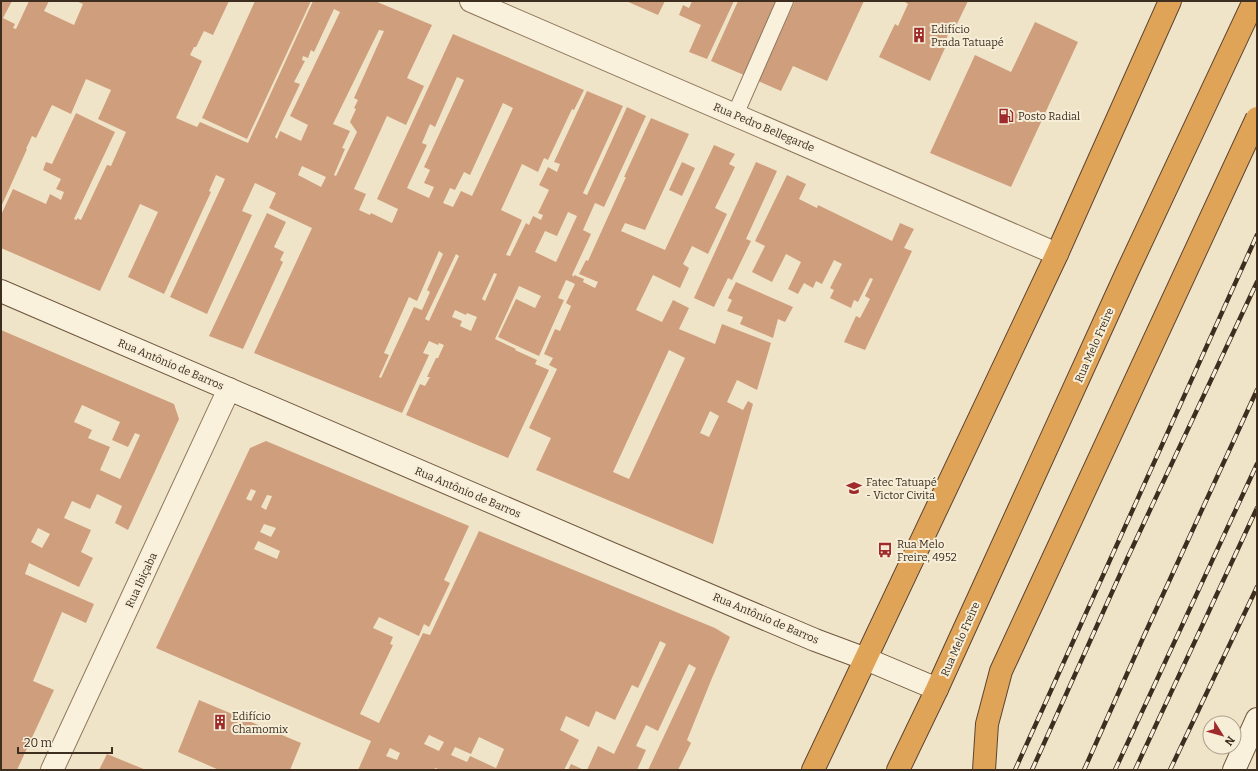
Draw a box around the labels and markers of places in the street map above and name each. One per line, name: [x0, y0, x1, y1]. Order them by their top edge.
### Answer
place label: Edifício Prada Tatuapé: [931, 23, 1004, 49]
building icon: Edifício Prada Tatuapé: [910, 26, 928, 44]
fuel station icon: Posto Radial: [997, 107, 1015, 125]
place label: Posto Radial: [1018, 110, 1080, 123]
place label: Fatec Tatuapé - Victor Civita: [866, 476, 937, 502]
school or university icon: Fatec Tatuapé - Victor Civita: [845, 479, 863, 497]
place label: Rua Melo Freire, 4952: [897, 538, 957, 564]
bus stop icon: Rua Melo Freire, 4952: [876, 541, 894, 559]
place label: Edifício Chamomix: [232, 710, 288, 736]
building icon: Edifício Chamomix: [211, 713, 229, 731]

